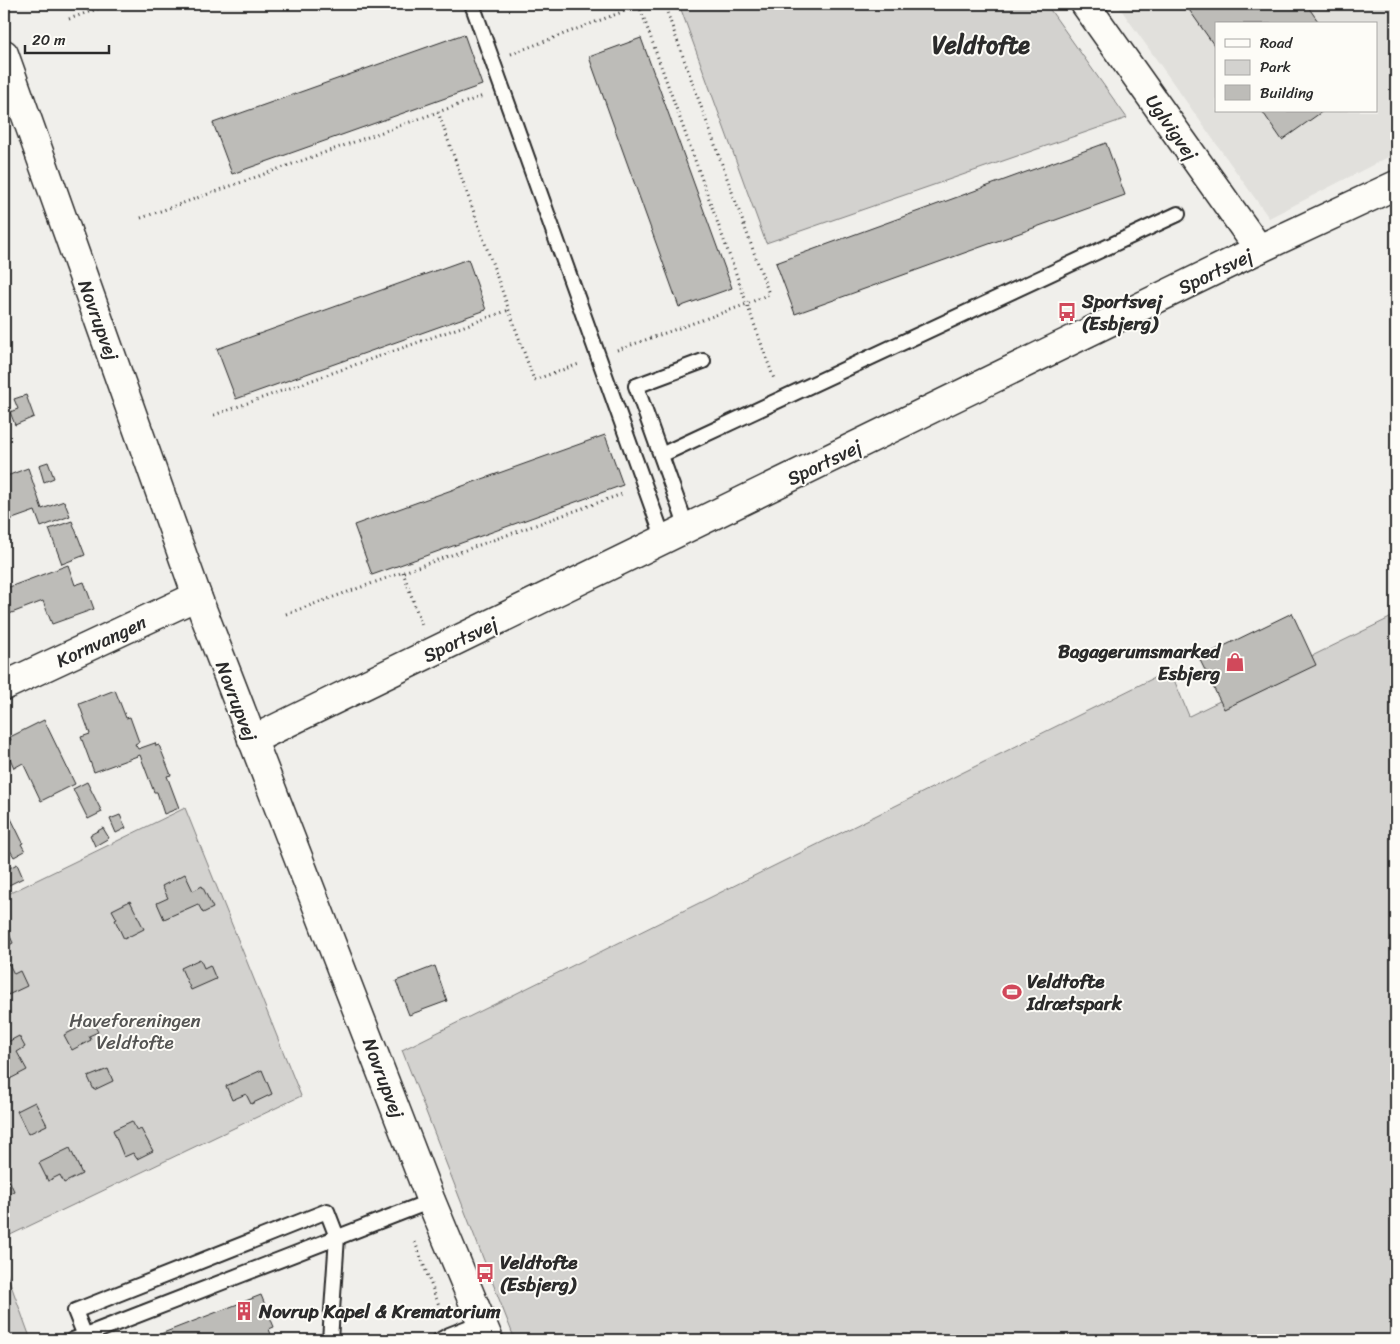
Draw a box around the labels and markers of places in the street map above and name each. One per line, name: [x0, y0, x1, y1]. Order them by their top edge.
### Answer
place label: Sportsvej (Esbjerg): [1081, 285, 1163, 340]
bus stop icon: Sportsvej (Esbjerg): [1056, 301, 1078, 323]
place label: Bagagerumsmarked Esbjerg: [1058, 635, 1222, 690]
shop icon: Bagagerumsmarked Esbjerg: [1224, 651, 1246, 673]
place label: Veldtofte Idrætspark: [1026, 965, 1123, 1020]
sports icon: Veldtofte Idrætspark: [1001, 981, 1023, 1003]
place label: Veldtofte (Esbjerg): [500, 1246, 578, 1301]
bus stop icon: Veldtofte (Esbjerg): [474, 1262, 496, 1284]
place label: Novrup Kapel & Krematorium: [258, 1295, 501, 1328]
building icon: Novrup Kapel & Krematorium: [233, 1300, 255, 1322]

